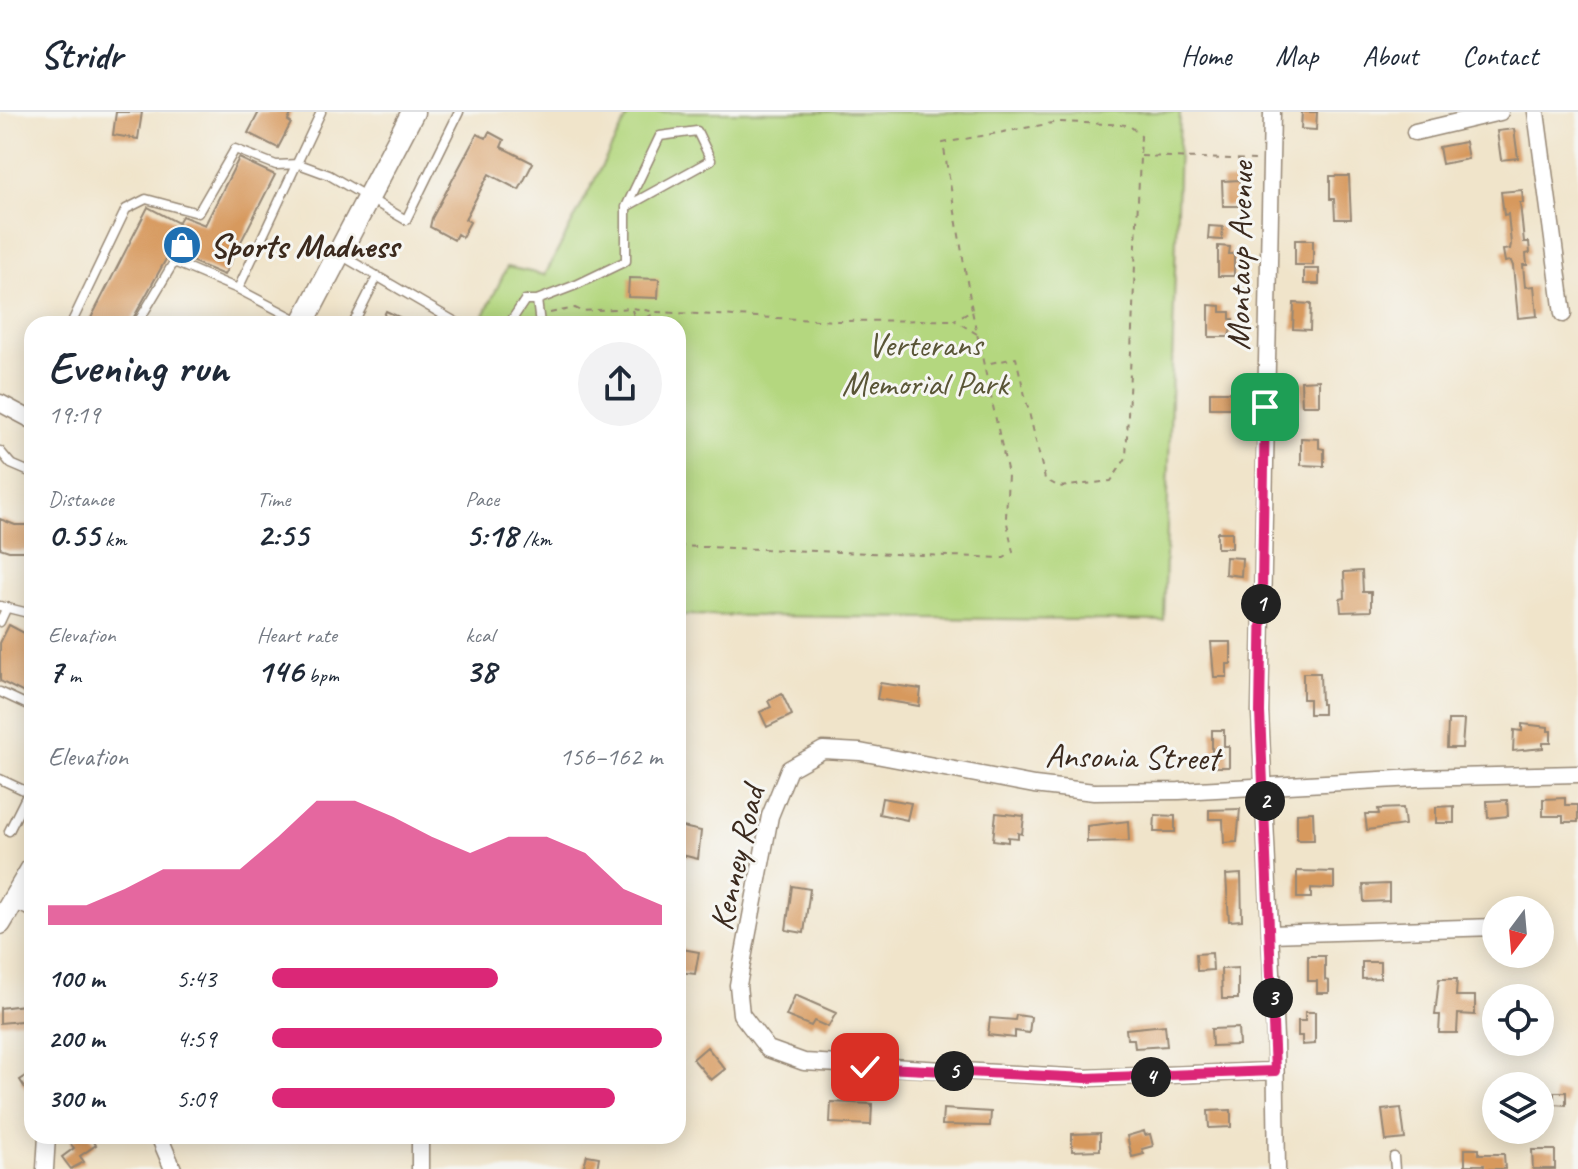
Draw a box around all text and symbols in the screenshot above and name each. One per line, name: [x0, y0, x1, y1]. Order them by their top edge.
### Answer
text: Stridr: [40, 32, 122, 79]
text: Home: [1181, 38, 1231, 73]
text: Map: [1275, 38, 1318, 73]
text: About: [1362, 38, 1418, 73]
text: Contact: [1462, 38, 1538, 73]
street label: Montaup Avenue: [1216, 159, 1263, 351]
shop icon: Sports Madness: [161, 224, 203, 266]
place label: Sports Madness: [210, 224, 402, 267]
park label: Verterans Memorial Park: [842, 323, 1011, 405]
text: Evening run: [48, 340, 228, 395]
button: share: [578, 342, 662, 426]
pin: [1231, 373, 1299, 441]
icon: arrive: [1243, 385, 1287, 429]
text: 19:19: [48, 398, 100, 431]
text: Distance: [48, 485, 114, 513]
text: Time: [257, 485, 290, 513]
text: Pace: [465, 485, 499, 513]
text: 0.55: [48, 513, 100, 556]
text: 2:55: [257, 513, 308, 556]
text: 5:18: [465, 513, 517, 556]
text: km: [100, 525, 126, 553]
text: /km: [517, 525, 552, 553]
pin: 1: [1241, 584, 1281, 624]
text: 1: [1256, 590, 1266, 618]
text: Elevation: [48, 621, 116, 649]
text: Heart rate: [257, 621, 337, 649]
text: kcal: [465, 621, 494, 649]
text: 7: [48, 649, 63, 692]
text: 146: [257, 649, 303, 692]
text: 38: [465, 649, 496, 692]
text: m: [63, 661, 81, 689]
text: bpm: [303, 661, 339, 689]
street label: Ansonia Street: [1045, 733, 1224, 780]
text: Elevation: [48, 740, 128, 773]
text: 156–162 m: [559, 740, 662, 773]
street label: Kenney Road: [699, 778, 775, 934]
pin: 2: [1245, 781, 1285, 821]
text: 2: [1260, 787, 1270, 815]
north arrow: [1482, 896, 1554, 968]
map controls: [1482, 896, 1554, 1144]
text: 100 m: [48, 962, 104, 995]
text: 5:43: [176, 962, 216, 995]
pin: 3: [1253, 978, 1293, 1018]
text: 3: [1268, 984, 1278, 1012]
button: locate: [1482, 984, 1554, 1056]
text: 200 m: [48, 1022, 104, 1055]
text: 4:59: [176, 1022, 216, 1055]
pin: [831, 1033, 899, 1101]
icon: check: [843, 1045, 887, 1089]
pin: 5: [934, 1051, 974, 1091]
text: 5: [949, 1057, 959, 1085]
pin: 4: [1131, 1057, 1171, 1097]
text: 4: [1146, 1063, 1156, 1091]
button: layers: [1482, 1072, 1554, 1144]
text: 300 m: [48, 1082, 104, 1115]
text: 5:09: [176, 1082, 216, 1115]

